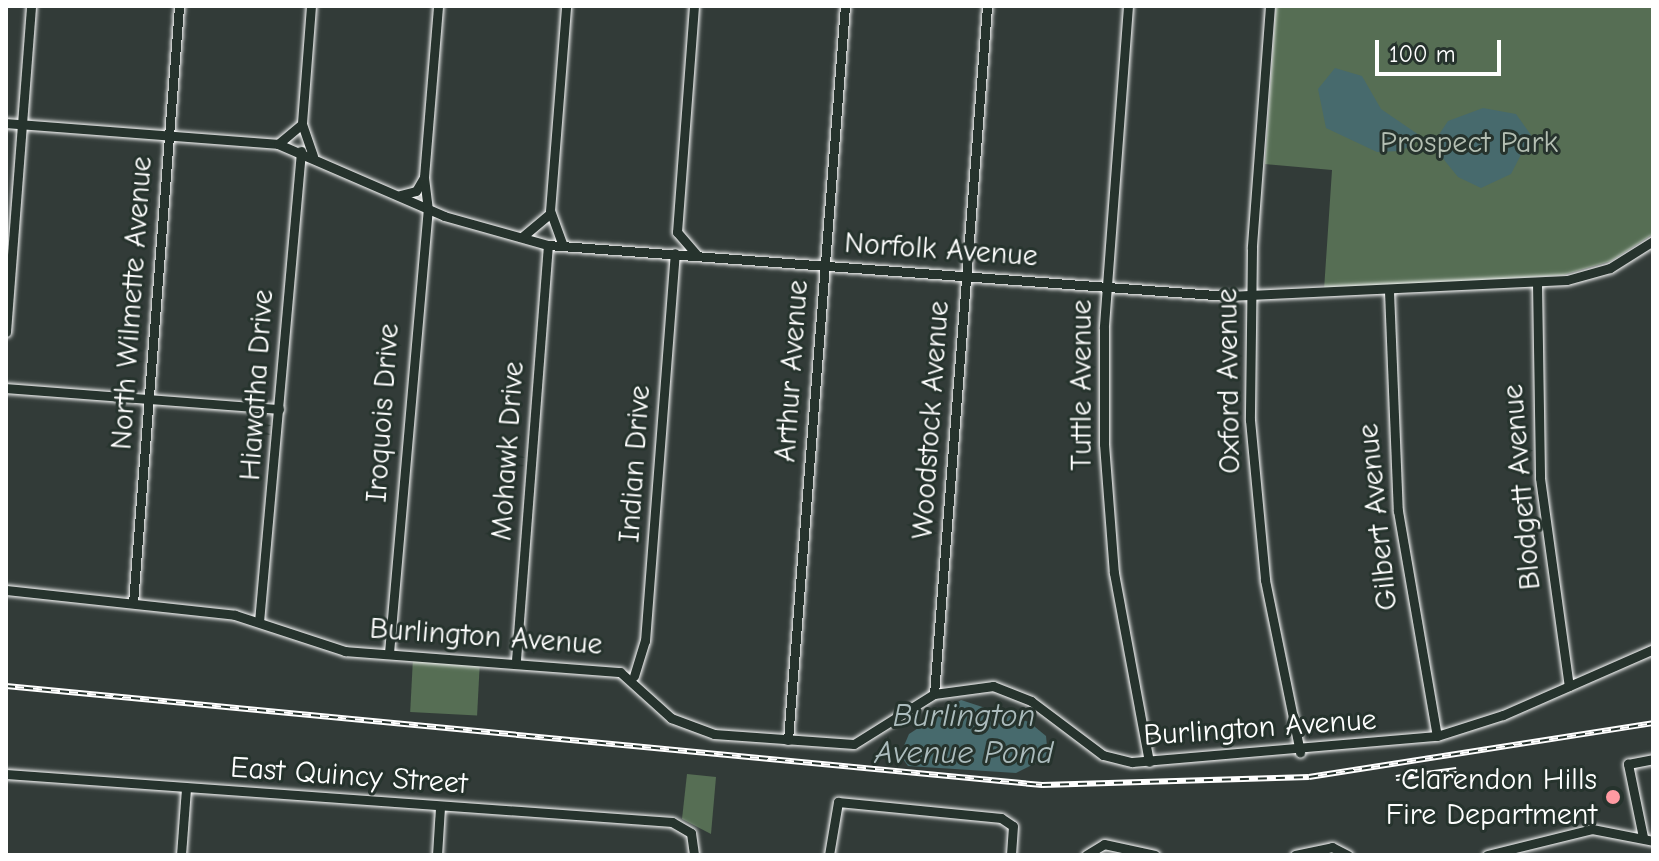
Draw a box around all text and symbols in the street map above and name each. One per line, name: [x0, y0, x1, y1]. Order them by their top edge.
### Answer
scale bar: [1379, 24, 1505, 74]
text: 100 m: [1389, 40, 1456, 68]
park label: Prospect Park: [1380, 125, 1558, 161]
street label: North Wilmette Avenue: [104, 155, 160, 451]
street label: Norfolk Avenue: [843, 225, 1039, 275]
street label: Arthur Avenue: [768, 279, 816, 463]
street label: Hiawatha Drive: [232, 288, 282, 482]
street label: Oxford Avenue: [1209, 288, 1249, 474]
street label: Tuttle Avenue: [1064, 299, 1100, 471]
street label: Woodstock Avenue: [905, 300, 957, 540]
street label: Iroquois Drive: [359, 322, 407, 504]
street label: Mohawk Drive: [484, 360, 532, 542]
street label: Blodgett Avenue: [1495, 383, 1549, 591]
street label: Indian Drive: [612, 384, 658, 544]
street label: Gilbert Avenue: [1350, 422, 1406, 612]
street label: Burlington Avenue: [368, 611, 604, 663]
water label: Burlington Avenue Pond: [875, 698, 1053, 773]
street label: Burlington Avenue: [1142, 702, 1378, 754]
street label: East Quincy Street: [229, 750, 469, 802]
place label: Clarendon Hills Fire Department: [1386, 762, 1597, 832]
marker: Clarendon Hills Fire Department: [1604, 788, 1622, 806]

